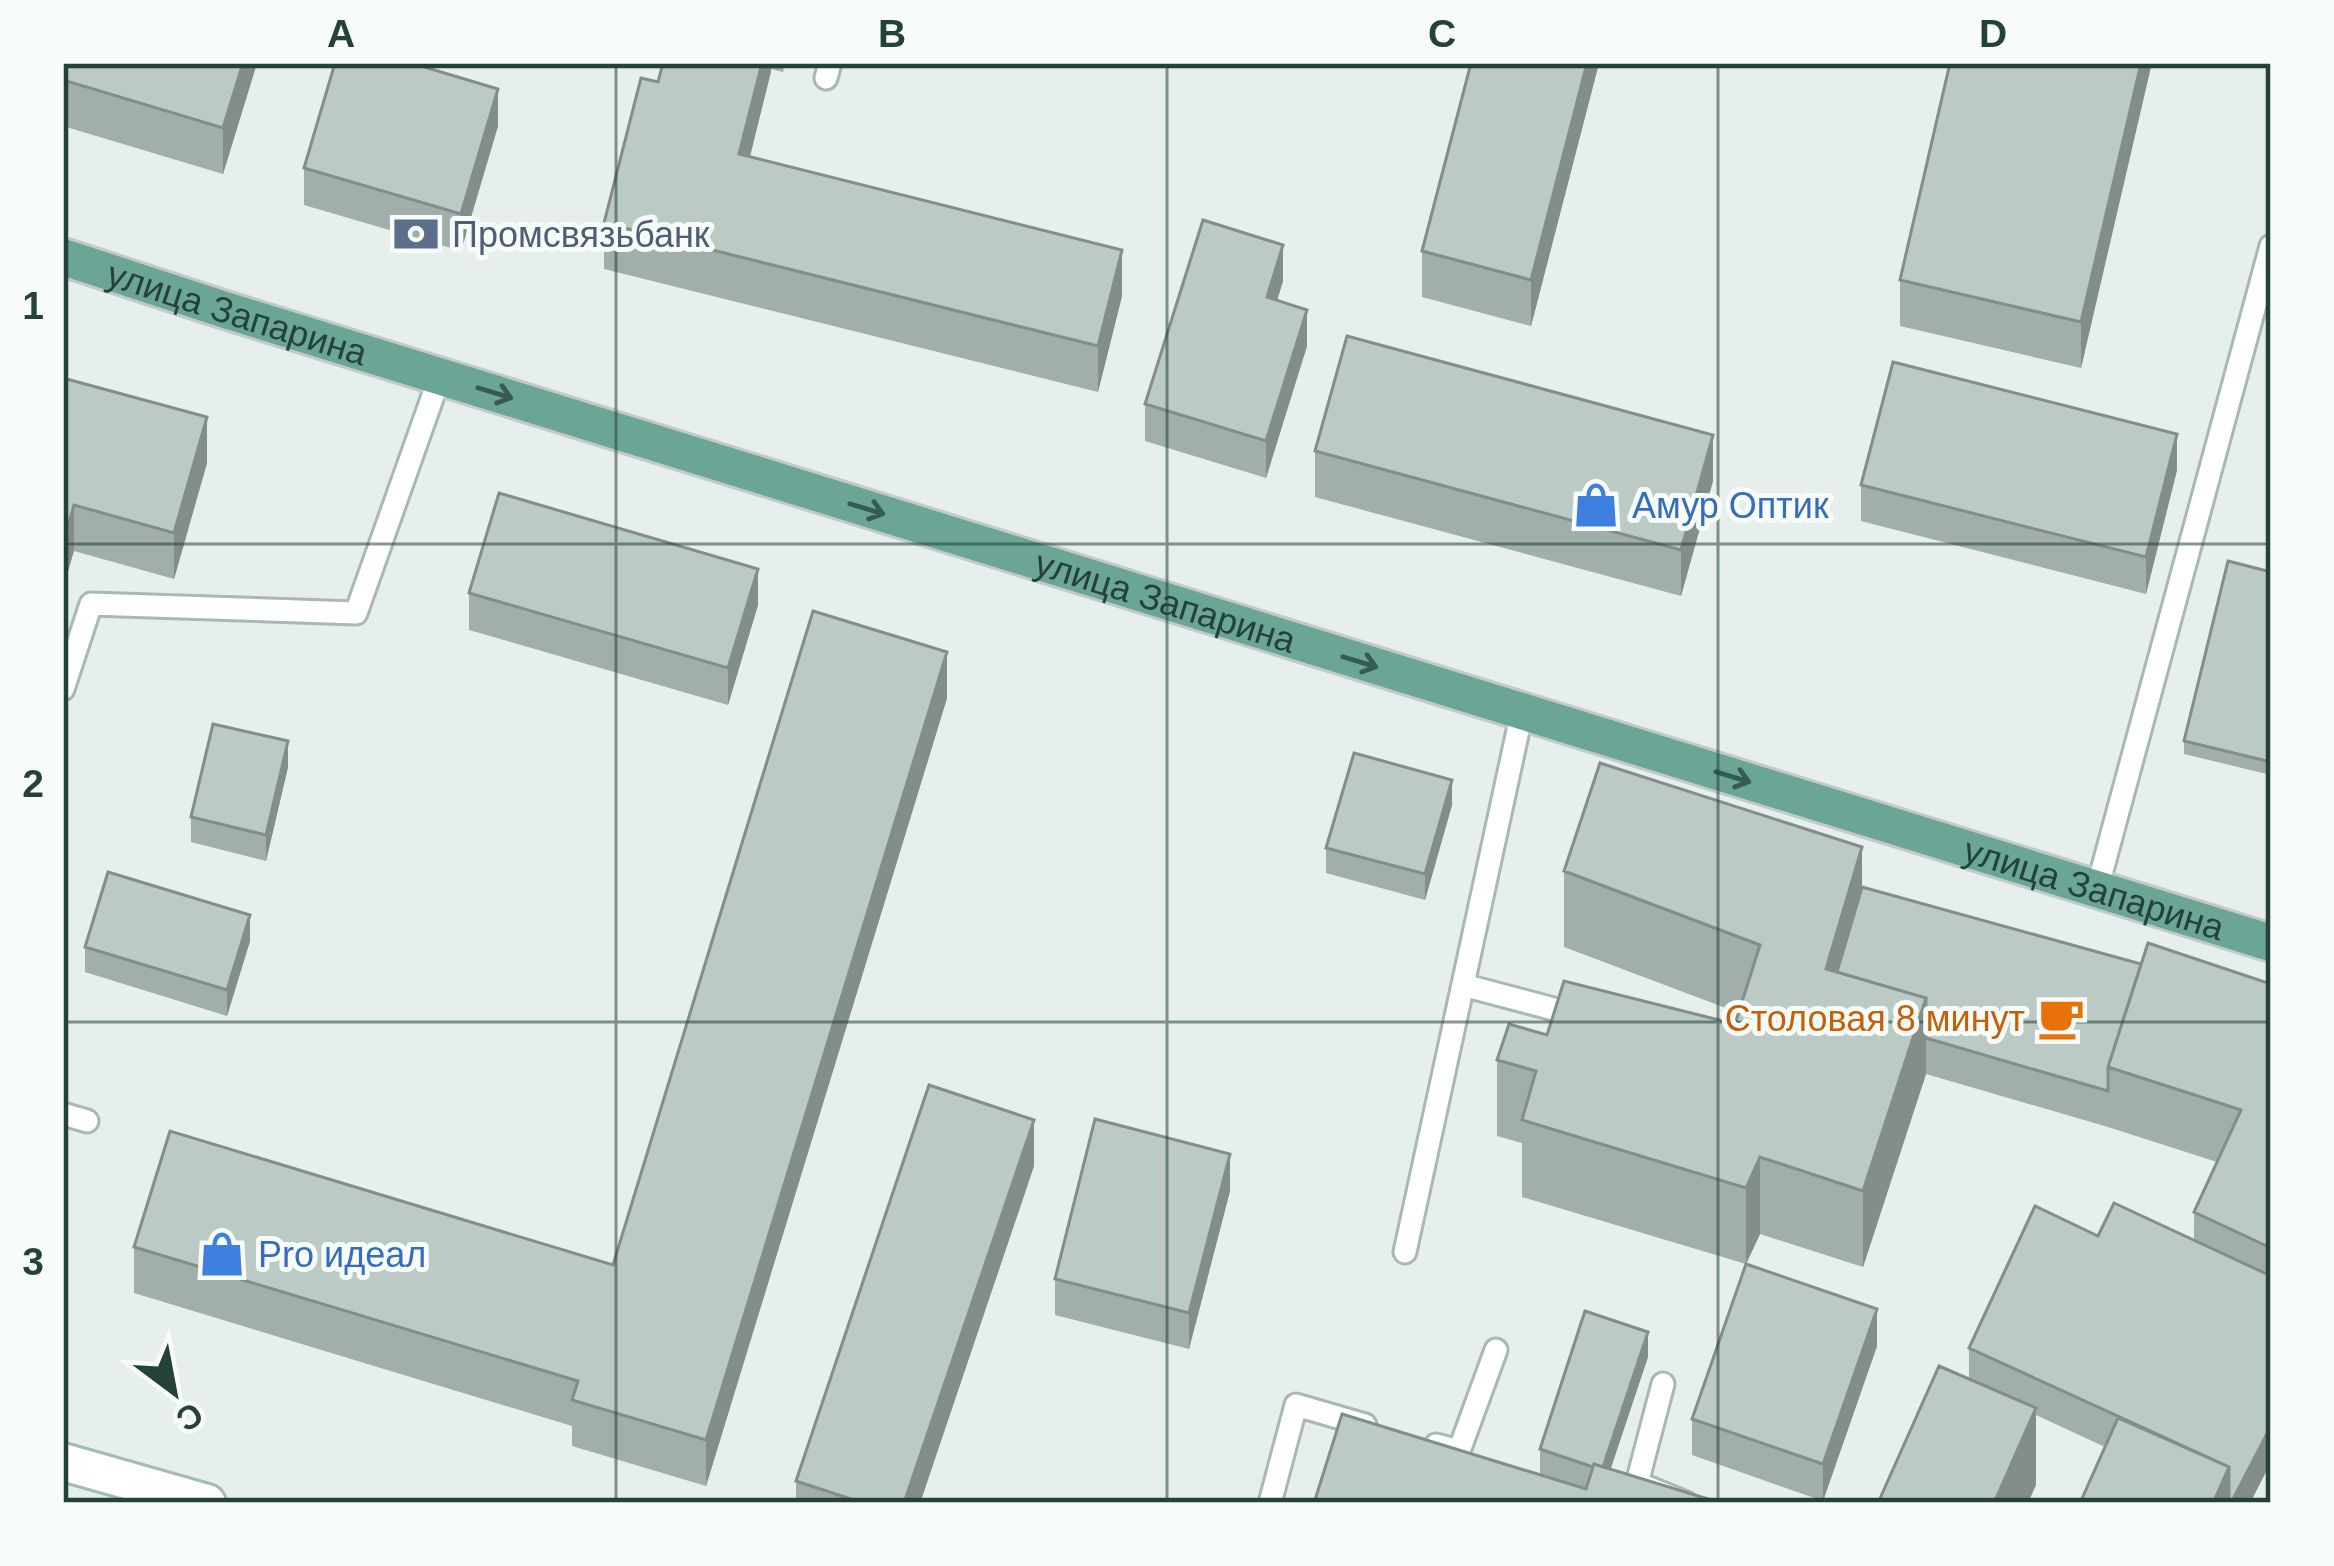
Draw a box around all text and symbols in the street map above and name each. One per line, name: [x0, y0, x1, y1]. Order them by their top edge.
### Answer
text: A: [327, 12, 355, 55]
text: B: [878, 12, 906, 55]
text: C: [1428, 12, 1456, 55]
text: D: [1979, 12, 2007, 55]
bank icon: Промсвязьбанк: [391, 209, 441, 259]
place label: Промсвязьбанк: [452, 214, 710, 255]
street label: улица Запарина: [102, 253, 373, 374]
text: 1: [22, 284, 44, 327]
one-way arrow: [475, 384, 513, 406]
shop icon: Амур Оптик: [1571, 480, 1621, 530]
place label: Амур Оптик: [1632, 485, 1829, 526]
one-way arrow: [848, 499, 886, 521]
street label: улица Запарина: [1030, 542, 1302, 661]
one-way arrow: [1340, 652, 1378, 674]
text: 2: [22, 762, 44, 805]
one-way arrow: [1713, 767, 1751, 789]
street label: улица Запарина: [1959, 829, 2230, 949]
cafe icon: Столовая 8 минут: [2036, 993, 2086, 1043]
place label: Столовая 8 минут: [1725, 998, 2025, 1039]
shop icon: Pro идеал: [197, 1229, 247, 1279]
place label: Pro идеал: [258, 1234, 426, 1275]
text: 3: [22, 1240, 44, 1283]
north arrow: [114, 1332, 234, 1452]
text: С: [170, 1395, 210, 1439]

